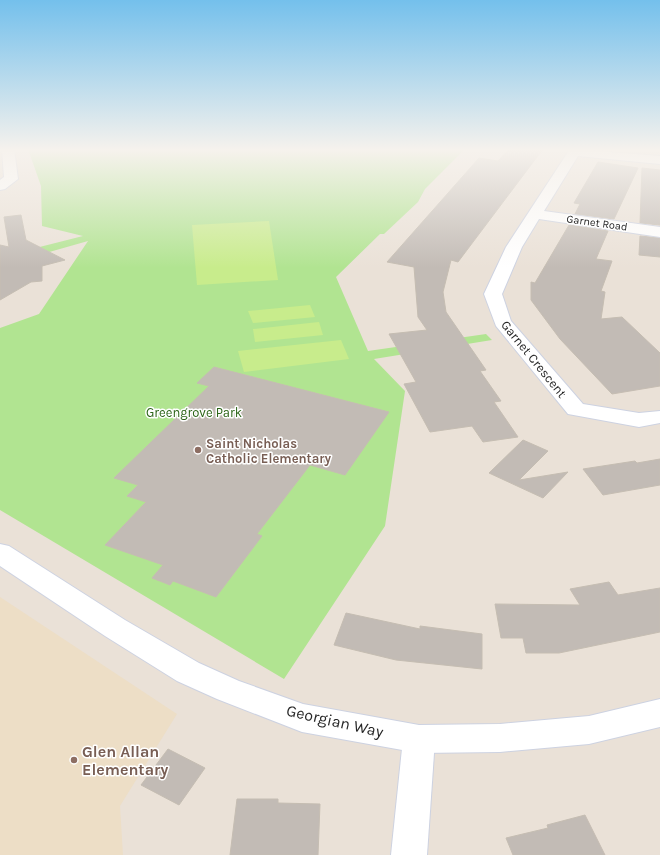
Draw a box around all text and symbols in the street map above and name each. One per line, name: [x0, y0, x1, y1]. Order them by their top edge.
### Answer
street label: Garnet Road: [566, 212, 628, 234]
street label: Garnet Crescent: [498, 317, 570, 401]
park label: Greengrove Park: [146, 405, 242, 420]
place label: Saint Nicholas Catholic Elementary: [206, 436, 331, 466]
marker: Saint Nicholas Catholic Elementary: [193, 445, 203, 455]
street label: Georgian Way: [285, 701, 386, 742]
place label: Glen Allan Elementary: [82, 742, 168, 779]
marker: Glen Allan Elementary: [69, 755, 79, 765]

